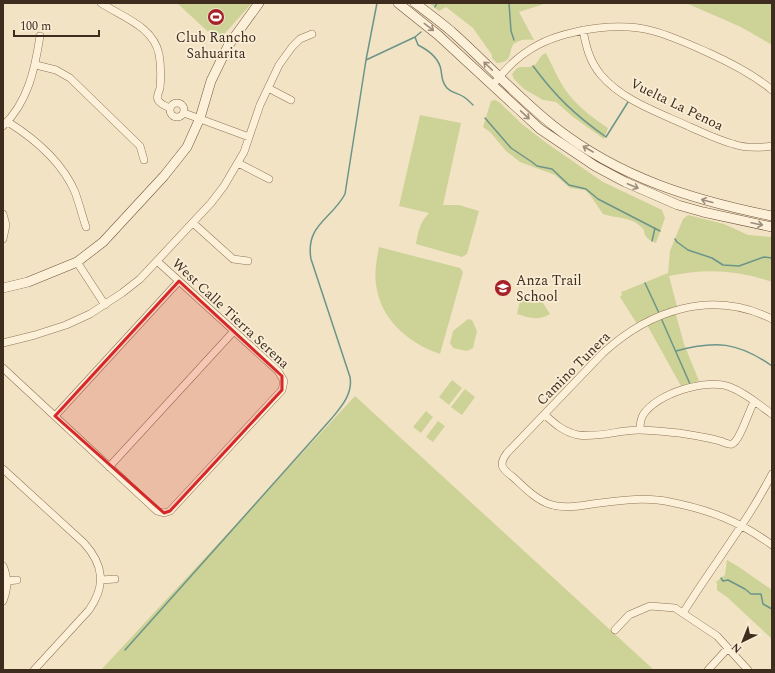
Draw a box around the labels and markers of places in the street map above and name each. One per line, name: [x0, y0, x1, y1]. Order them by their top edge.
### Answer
sports icon: Club Rancho Sahuarita: [206, 7, 226, 27]
place label: Club Rancho Sahuarita: [176, 27, 256, 64]
place label: Anza Trail School: [516, 270, 582, 307]
school or university icon: Anza Trail School: [493, 278, 513, 298]

